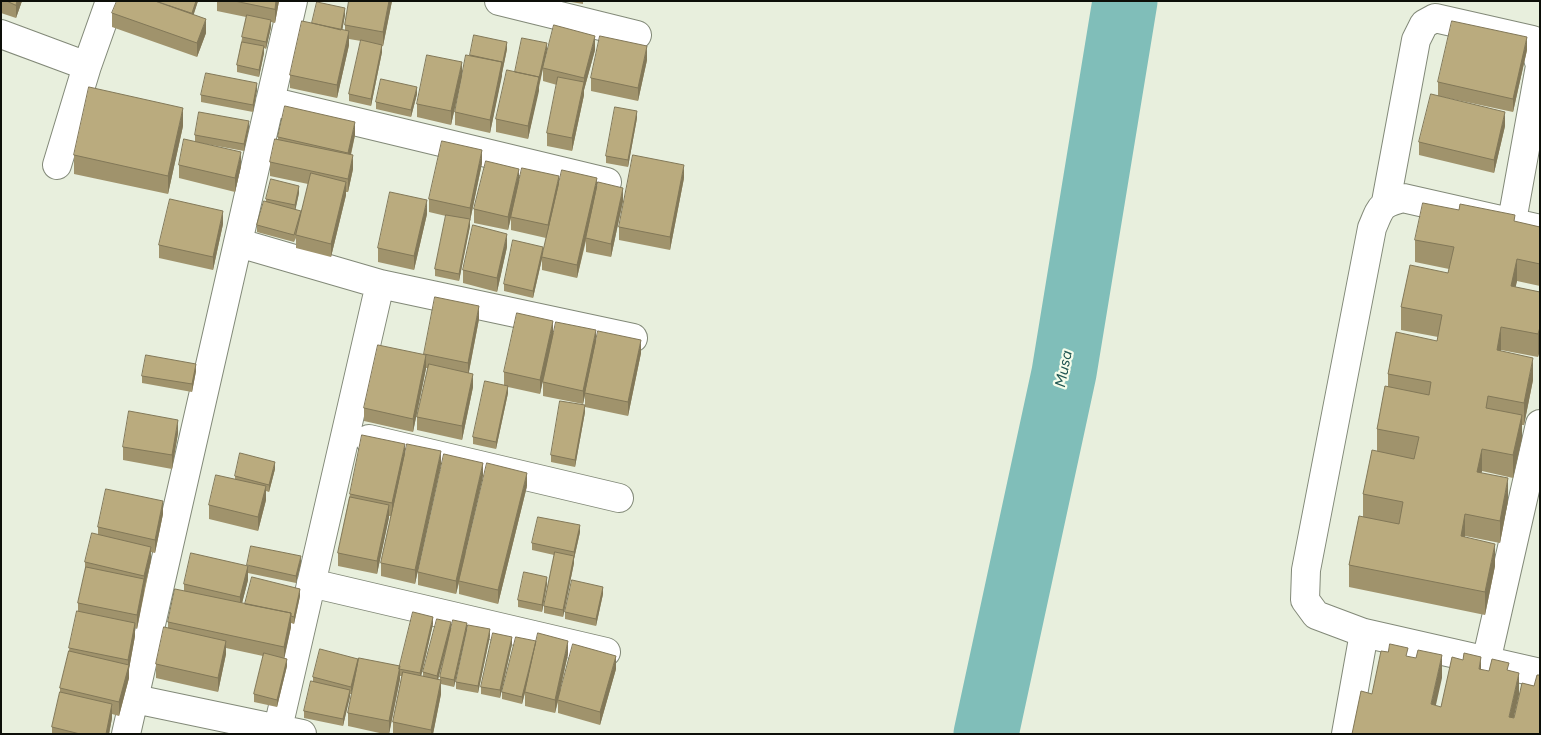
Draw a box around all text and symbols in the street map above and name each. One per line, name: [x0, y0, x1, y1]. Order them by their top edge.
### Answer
water label: Musa: [1052, 349, 1076, 389]

